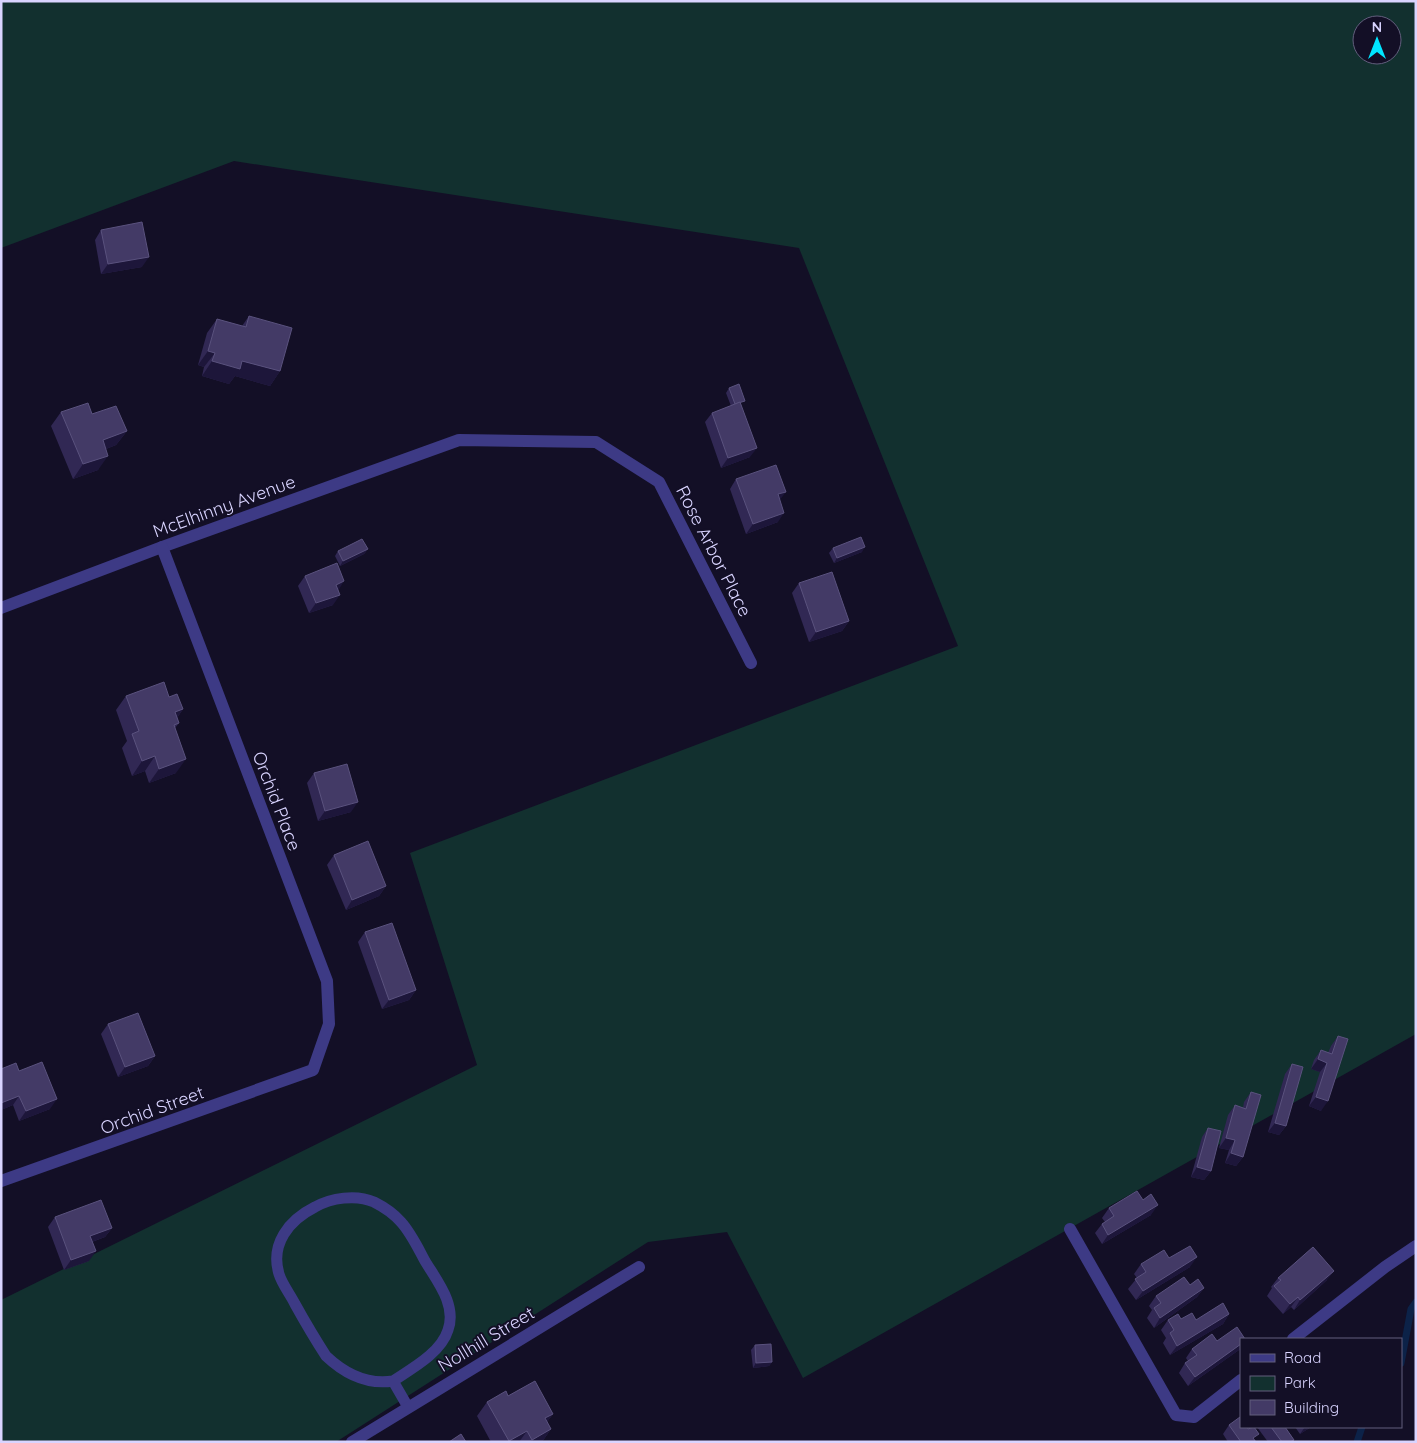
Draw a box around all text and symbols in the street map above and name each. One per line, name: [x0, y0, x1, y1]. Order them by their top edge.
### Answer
north arrow: [1352, 15, 1402, 65]
text: N: [1372, 18, 1382, 36]
street label: McElhinny Avenue: [150, 470, 298, 542]
street label: Rose Arbor Place: [671, 482, 757, 620]
street label: Orchid Place: [247, 748, 307, 854]
street label: Orchid Street: [97, 1081, 207, 1139]
street label: Nollhill Street: [433, 1301, 539, 1377]
legend: [1240, 1338, 1402, 1428]
text: Road: [1284, 1348, 1321, 1367]
text: Park: [1284, 1373, 1316, 1392]
text: Building: [1284, 1398, 1339, 1417]

